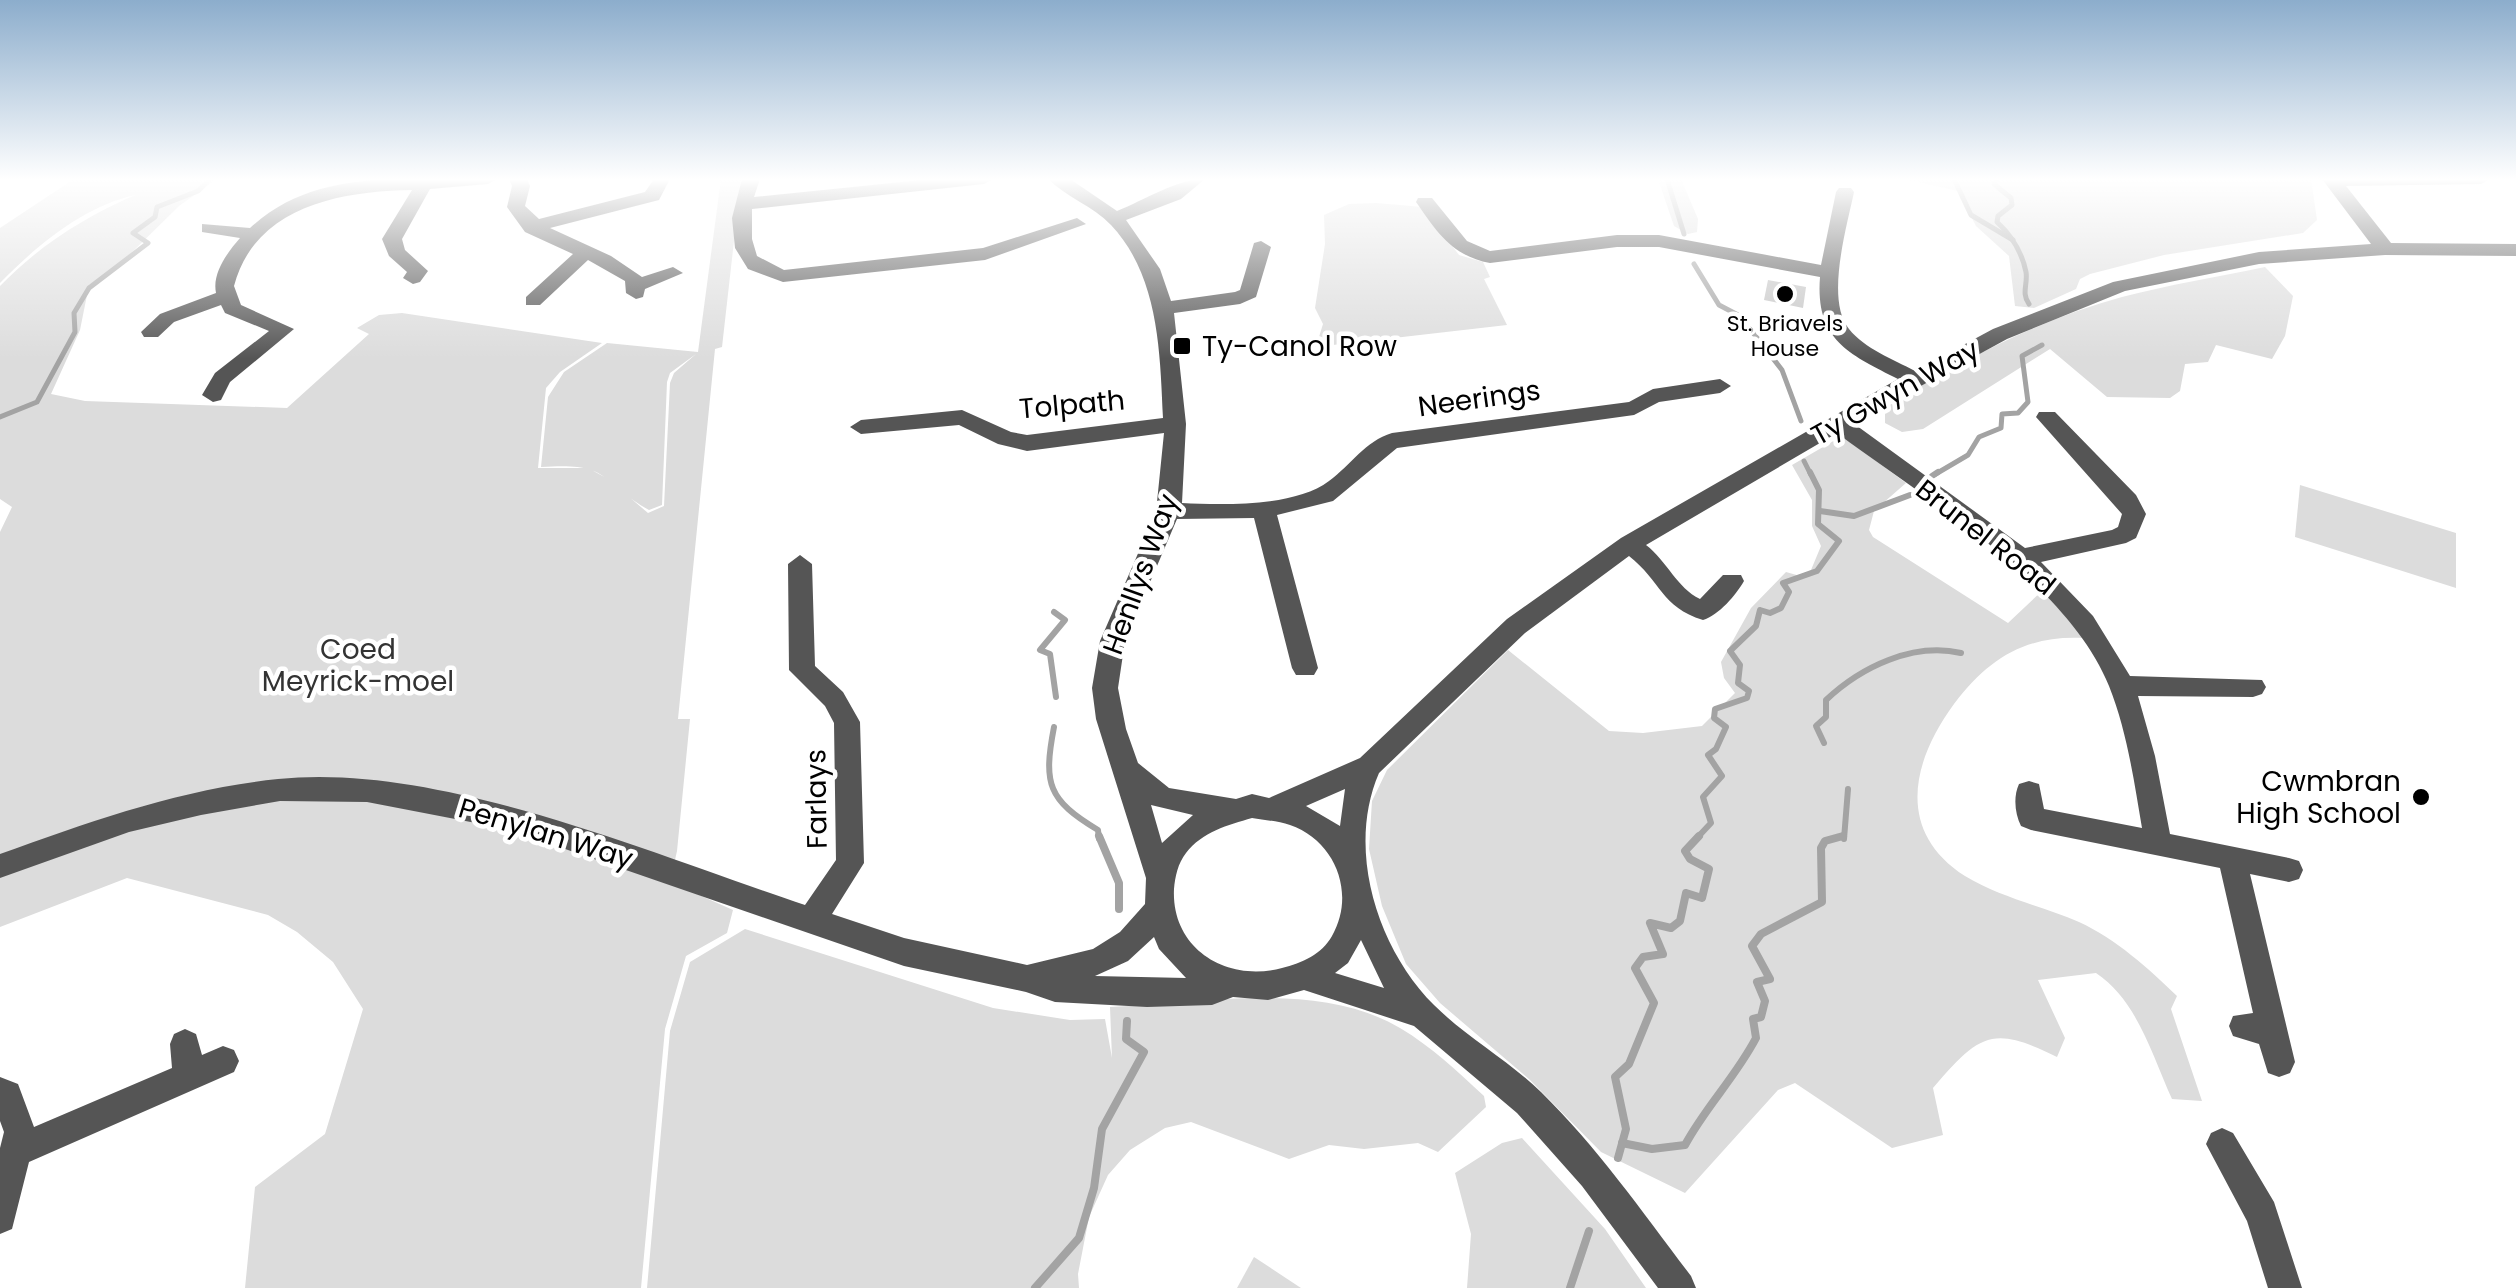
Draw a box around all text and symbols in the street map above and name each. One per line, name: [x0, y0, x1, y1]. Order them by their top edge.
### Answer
marker: St. Briavels House: [1774, 283, 1796, 305]
place label: St. Briavels House: [1727, 308, 1843, 364]
place label: Ty-Canol Row: [1202, 327, 1397, 366]
street label: Ty Gwyn Way: [1804, 330, 1986, 455]
marker: Ty-Canol Row: [1171, 335, 1193, 357]
street label: Neerings: [1415, 371, 1543, 426]
street label: Tolpath: [1018, 380, 1127, 429]
street label: Brunel Road: [1908, 470, 2064, 604]
street label: Henllys Way: [1093, 488, 1188, 660]
park label: Coed Meyrick-moel: [262, 630, 454, 701]
street label: Farlays: [796, 749, 837, 849]
place label: Cwmbran High School: [2236, 762, 2401, 833]
marker: Cwmbran High School: [2410, 786, 2432, 808]
street label: Penylan Way: [454, 788, 638, 879]

